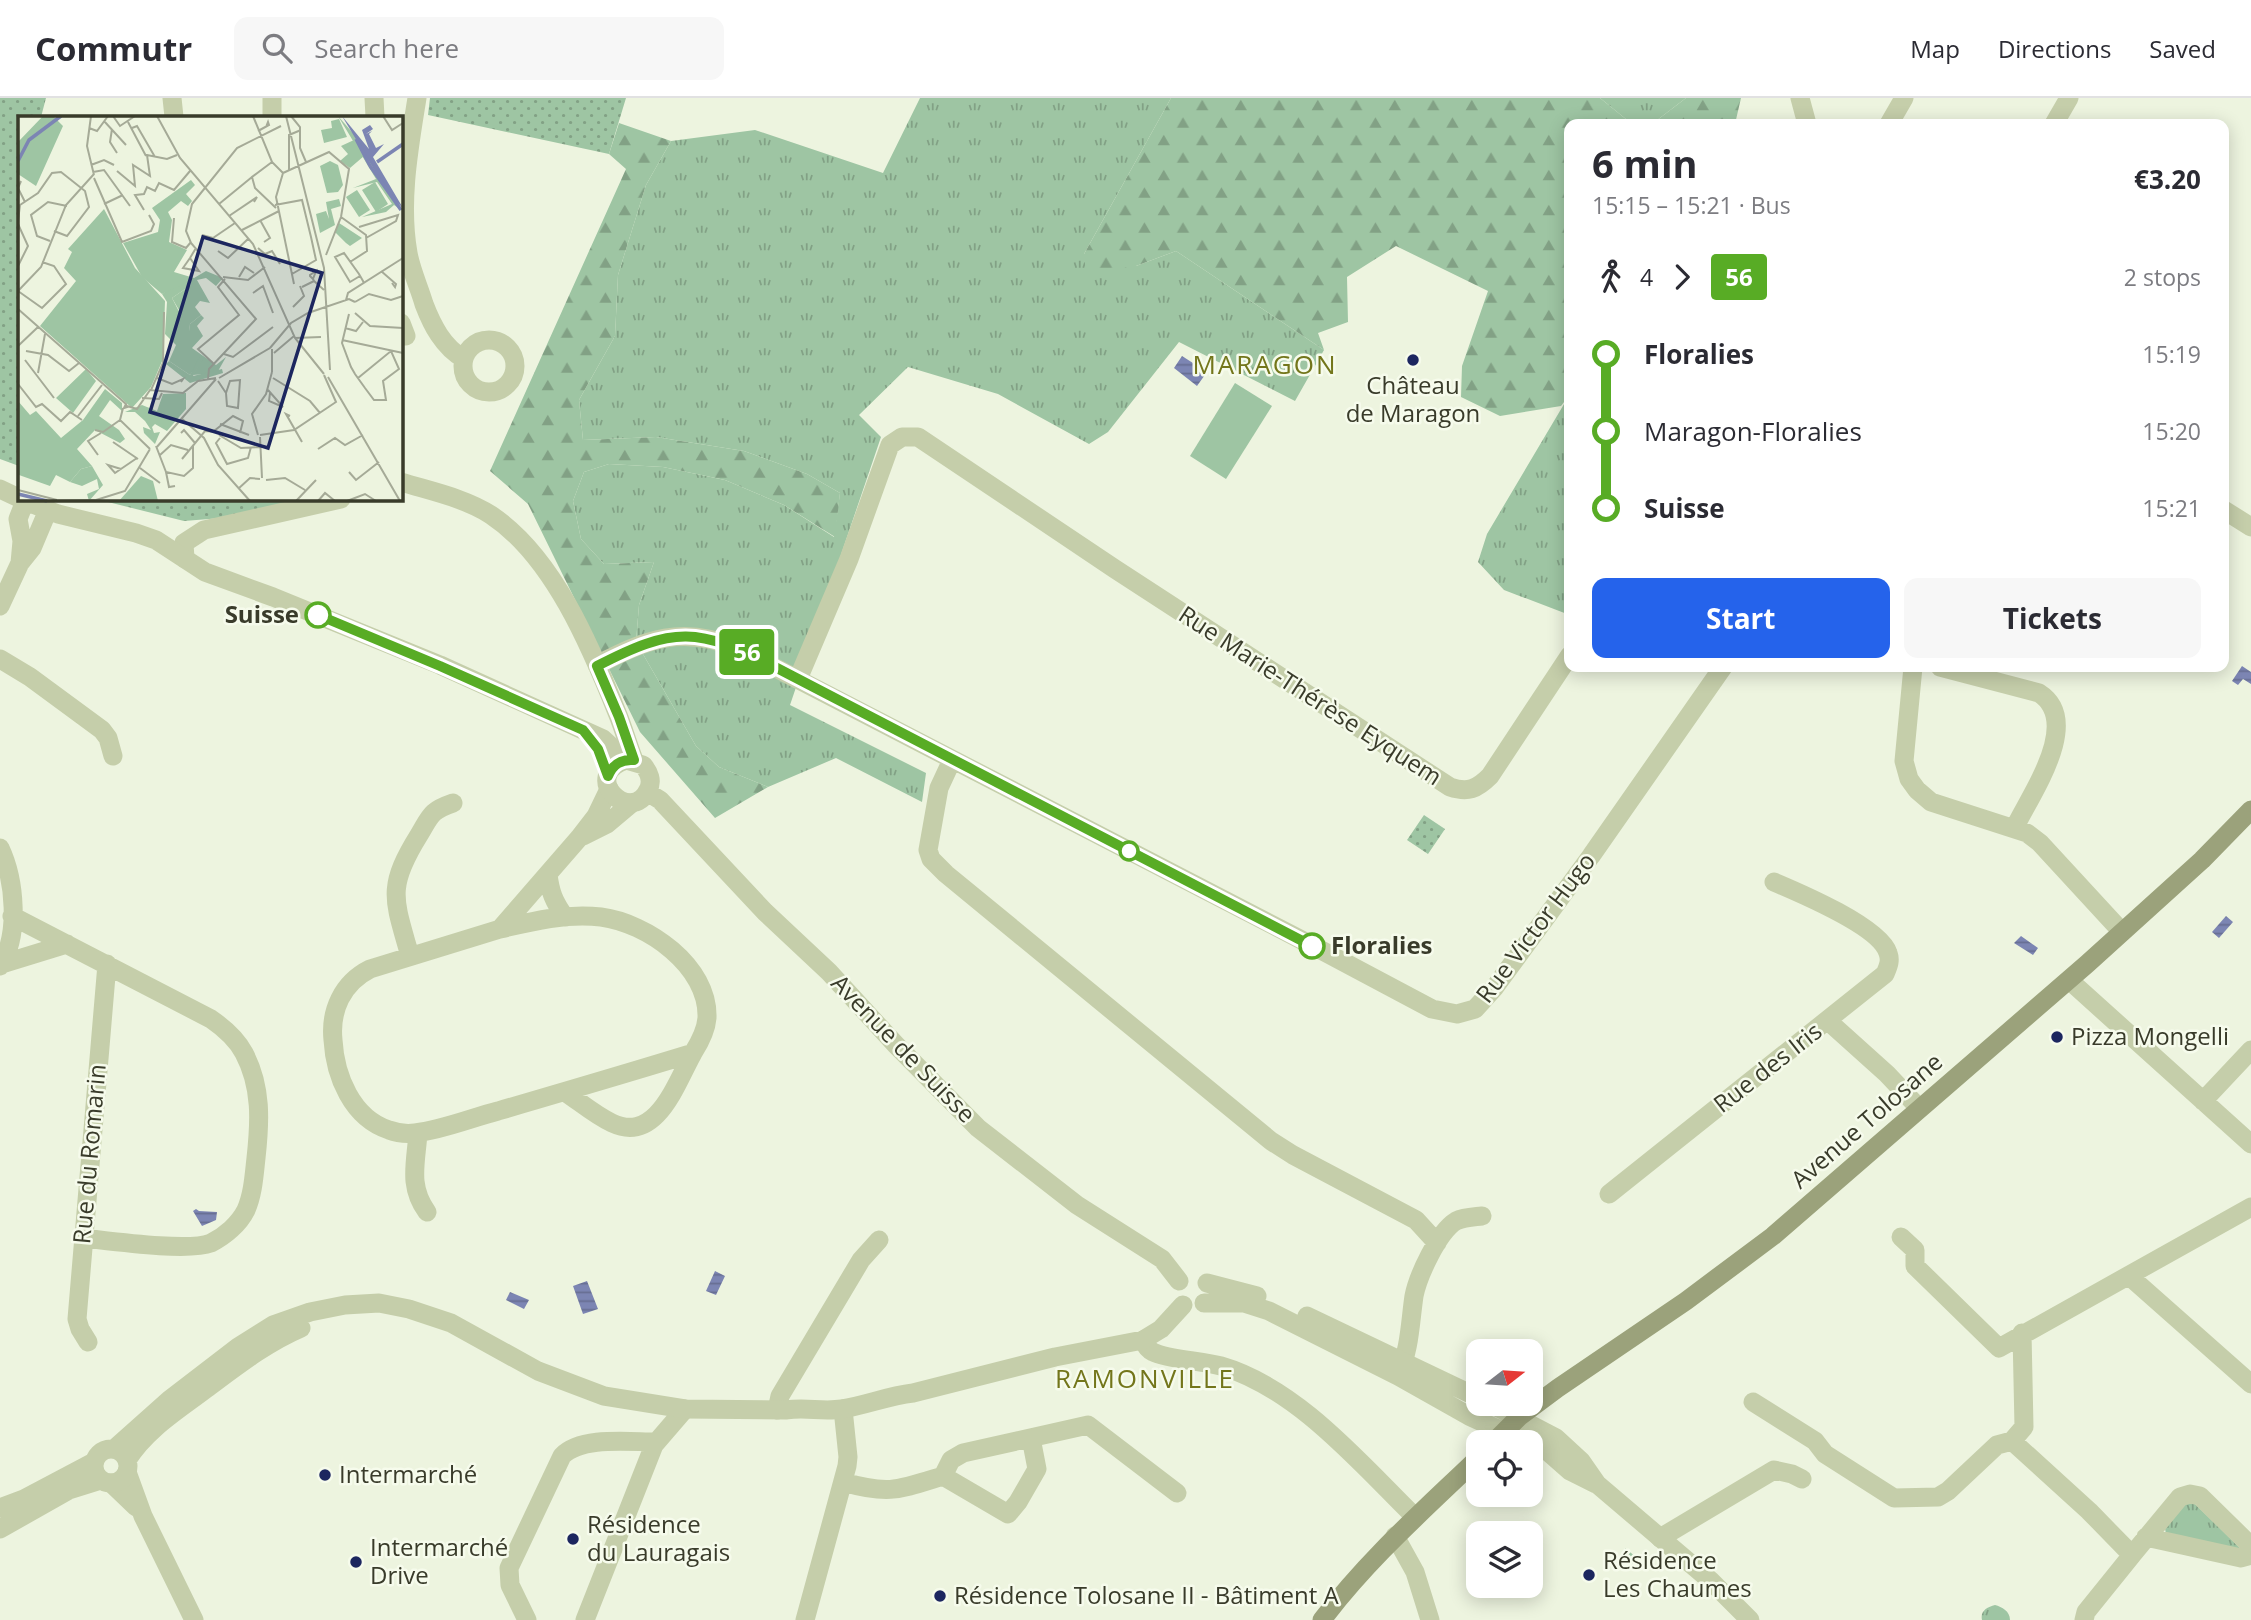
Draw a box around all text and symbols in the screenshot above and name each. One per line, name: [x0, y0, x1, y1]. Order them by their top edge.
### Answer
search box: [234, 17, 724, 80]
text: Commutr: [35, 26, 192, 71]
icon: search: [258, 29, 296, 67]
text: Search here: [314, 30, 459, 66]
text: Map: [1910, 32, 1960, 65]
text: Directions: [1998, 32, 2111, 65]
text: Saved: [2149, 32, 2216, 65]
inset map: [18, 116, 402, 500]
text: 6 min: [1592, 137, 1697, 189]
text: €3.20: [2134, 161, 2201, 197]
text: 15:15 – 15:21 · Bus: [1592, 189, 1791, 221]
icon: walk: [1592, 258, 1630, 296]
icon: forward: [1663, 258, 1701, 296]
text: 56: [1725, 260, 1753, 293]
text: 4: [1640, 261, 1653, 293]
text: 2 stops: [2124, 261, 2201, 293]
text: Floralies: [1644, 336, 1754, 372]
text: 15:19: [2142, 338, 2201, 370]
district label: MARAGON: [1192, 346, 1338, 382]
marker: Château de Maragon: [1405, 352, 1421, 368]
place label: Château de Maragon: [1346, 368, 1480, 429]
text: Maragon-Floralies: [1644, 413, 1862, 449]
text: 15:20: [2142, 415, 2201, 447]
text: Suisse: [1644, 490, 1725, 526]
text: 15:21: [2142, 492, 2201, 524]
button: Start: [1592, 578, 1890, 658]
button: Tickets: [1904, 578, 2201, 658]
place label: Suisse: [225, 597, 299, 630]
street label: Rue Marie-Thérèse Eyquem: [1173, 597, 1449, 792]
marker: Suisse: [305, 602, 331, 628]
line badge: 56: [716, 629, 778, 675]
text: 56: [733, 635, 761, 668]
unlabelled marker: [1119, 841, 1139, 861]
street label: Rue Victor Hugo: [1467, 845, 1602, 1009]
place label: Floralies: [1331, 928, 1433, 961]
marker: Floralies: [1299, 933, 1325, 959]
street label: Avenue de Suisse: [825, 967, 983, 1129]
street label: Rue des Iris: [1706, 1014, 1828, 1120]
place label: Pizza Mongelli: [2071, 1019, 2229, 1052]
marker: Pizza Mongelli: [2049, 1029, 2065, 1045]
street label: Avenue Tolosane: [1783, 1045, 1949, 1195]
street label: Rue du Romarin: [64, 1063, 113, 1245]
north arrow: [1466, 1339, 1544, 1416]
map controls: [1466, 1339, 1543, 1598]
district label: RAMONVILLE: [1055, 1360, 1235, 1396]
button: locate: [1466, 1430, 1543, 1507]
place label: Intermarché: [339, 1457, 477, 1490]
marker: Intermarché: [317, 1467, 333, 1483]
place label: Résidence du Lauragais: [587, 1507, 730, 1568]
button: layers: [1466, 1521, 1543, 1598]
place label: Intermarché Drive: [370, 1530, 508, 1591]
marker: Résidence du Lauragais: [565, 1531, 581, 1547]
place label: Résidence Les Chaumes: [1603, 1543, 1752, 1604]
marker: Intermarché Drive: [348, 1554, 364, 1570]
marker: Résidence Les Chaumes: [1581, 1567, 1597, 1583]
place label: Résidence Tolosane II - Bâtiment A: [954, 1578, 1339, 1611]
marker: Résidence Tolosane II - Bâtiment A: [932, 1588, 948, 1604]

